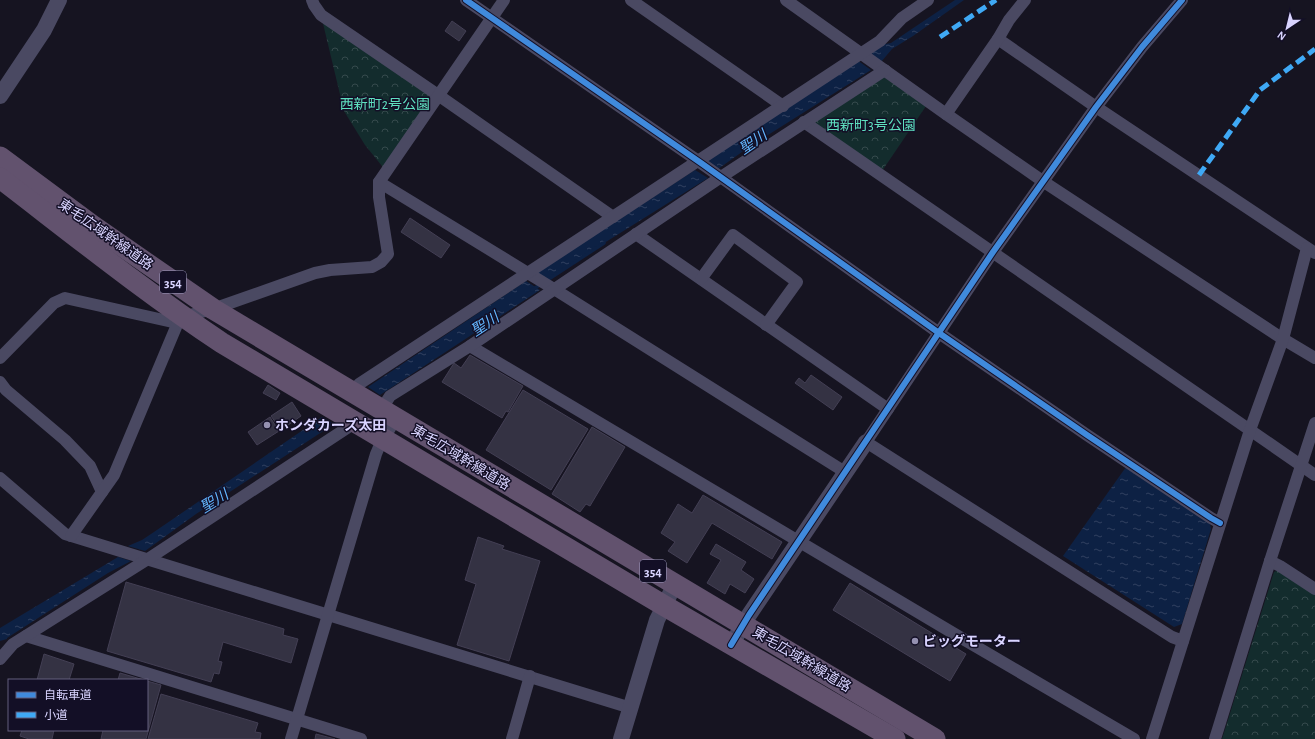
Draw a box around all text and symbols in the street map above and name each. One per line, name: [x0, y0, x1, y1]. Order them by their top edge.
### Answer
north arrow: [1267, 8, 1307, 48]
text: N: [1275, 29, 1288, 42]
park label: 西新町2号公園: [340, 97, 430, 112]
park label: 西新町3号公園: [826, 118, 916, 133]
water label: 聖川: [736, 126, 772, 157]
street label: 東毛広域幹線道路: [56, 196, 156, 273]
road number: 354: [160, 271, 186, 293]
water label: 聖川: [468, 308, 504, 339]
place label: ホンダカーズ太田: [275, 417, 386, 433]
marker: ホンダカーズ太田: [262, 420, 272, 430]
street label: 東毛広域幹線道路: [409, 422, 513, 493]
water label: 聖川: [197, 485, 233, 516]
road number: 354: [640, 560, 666, 582]
street label: 東毛広域幹線道路: [750, 624, 854, 695]
place label: ビッグモーター: [923, 633, 1021, 649]
marker: ビッグモーター: [910, 636, 920, 646]
legend: [8, 679, 148, 731]
text: 自転車道: [44, 688, 92, 701]
text: 小道: [44, 708, 68, 721]

